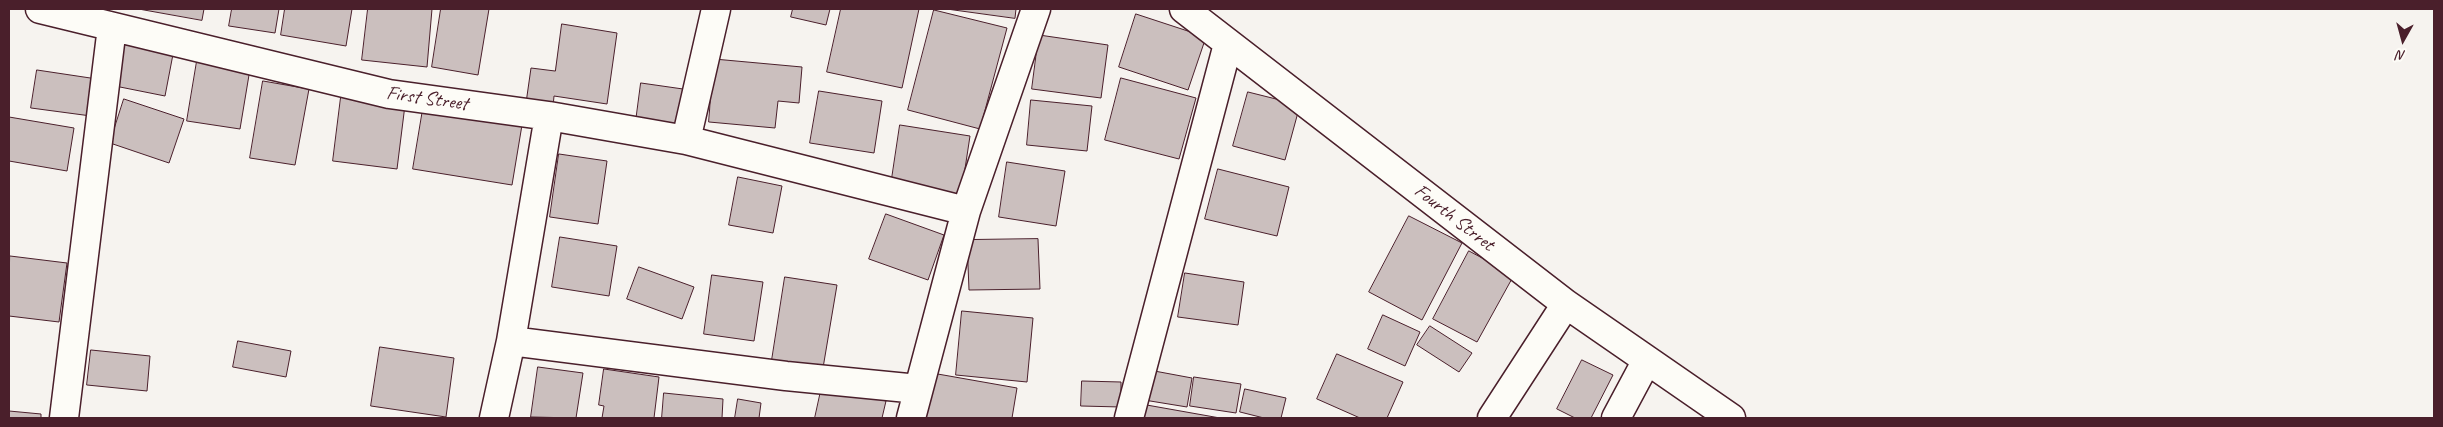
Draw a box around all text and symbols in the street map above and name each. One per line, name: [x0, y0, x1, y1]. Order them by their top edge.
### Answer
north arrow: [2378, 15, 2428, 65]
text: N: [2396, 46, 2406, 64]
street label: First Street: [385, 81, 469, 117]
street label: Fourth Strret: [1409, 179, 1499, 257]

